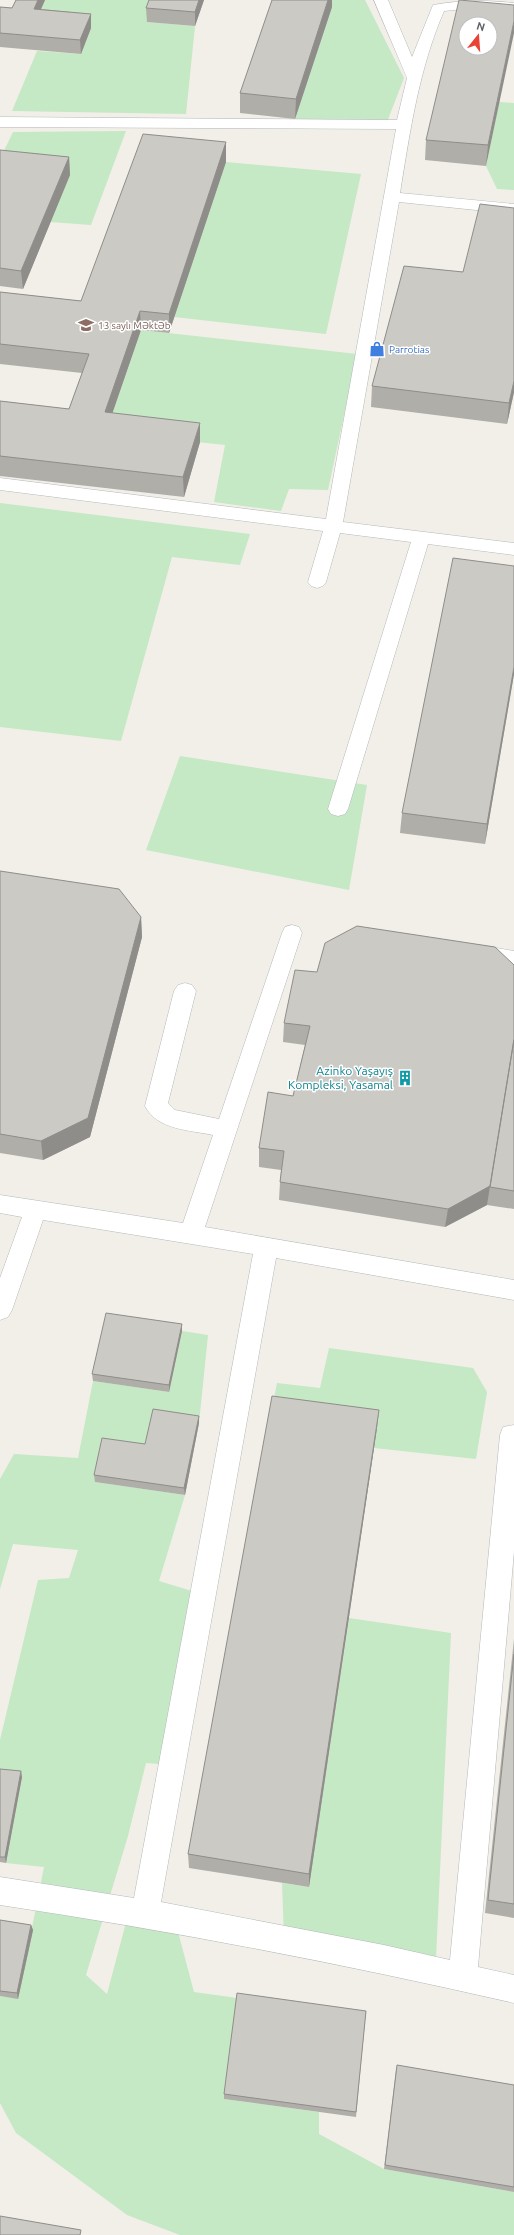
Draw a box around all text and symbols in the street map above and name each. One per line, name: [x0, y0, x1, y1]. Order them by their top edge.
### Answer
north arrow: [458, 16, 498, 56]
text: N: [475, 19, 487, 33]
school or university icon: 13 saylı Məktəb: [77, 316, 95, 334]
place label: 13 saylı Məktəb: [98, 320, 171, 331]
shop icon: Parrotias: [368, 340, 386, 358]
place label: Parrotias: [389, 344, 429, 355]
place label: Azinko Yaşayış Kompleksi, Yasamal: [288, 1064, 393, 1091]
building icon: Azinko Yaşayış Kompleksi, Yasamal: [396, 1069, 414, 1087]

